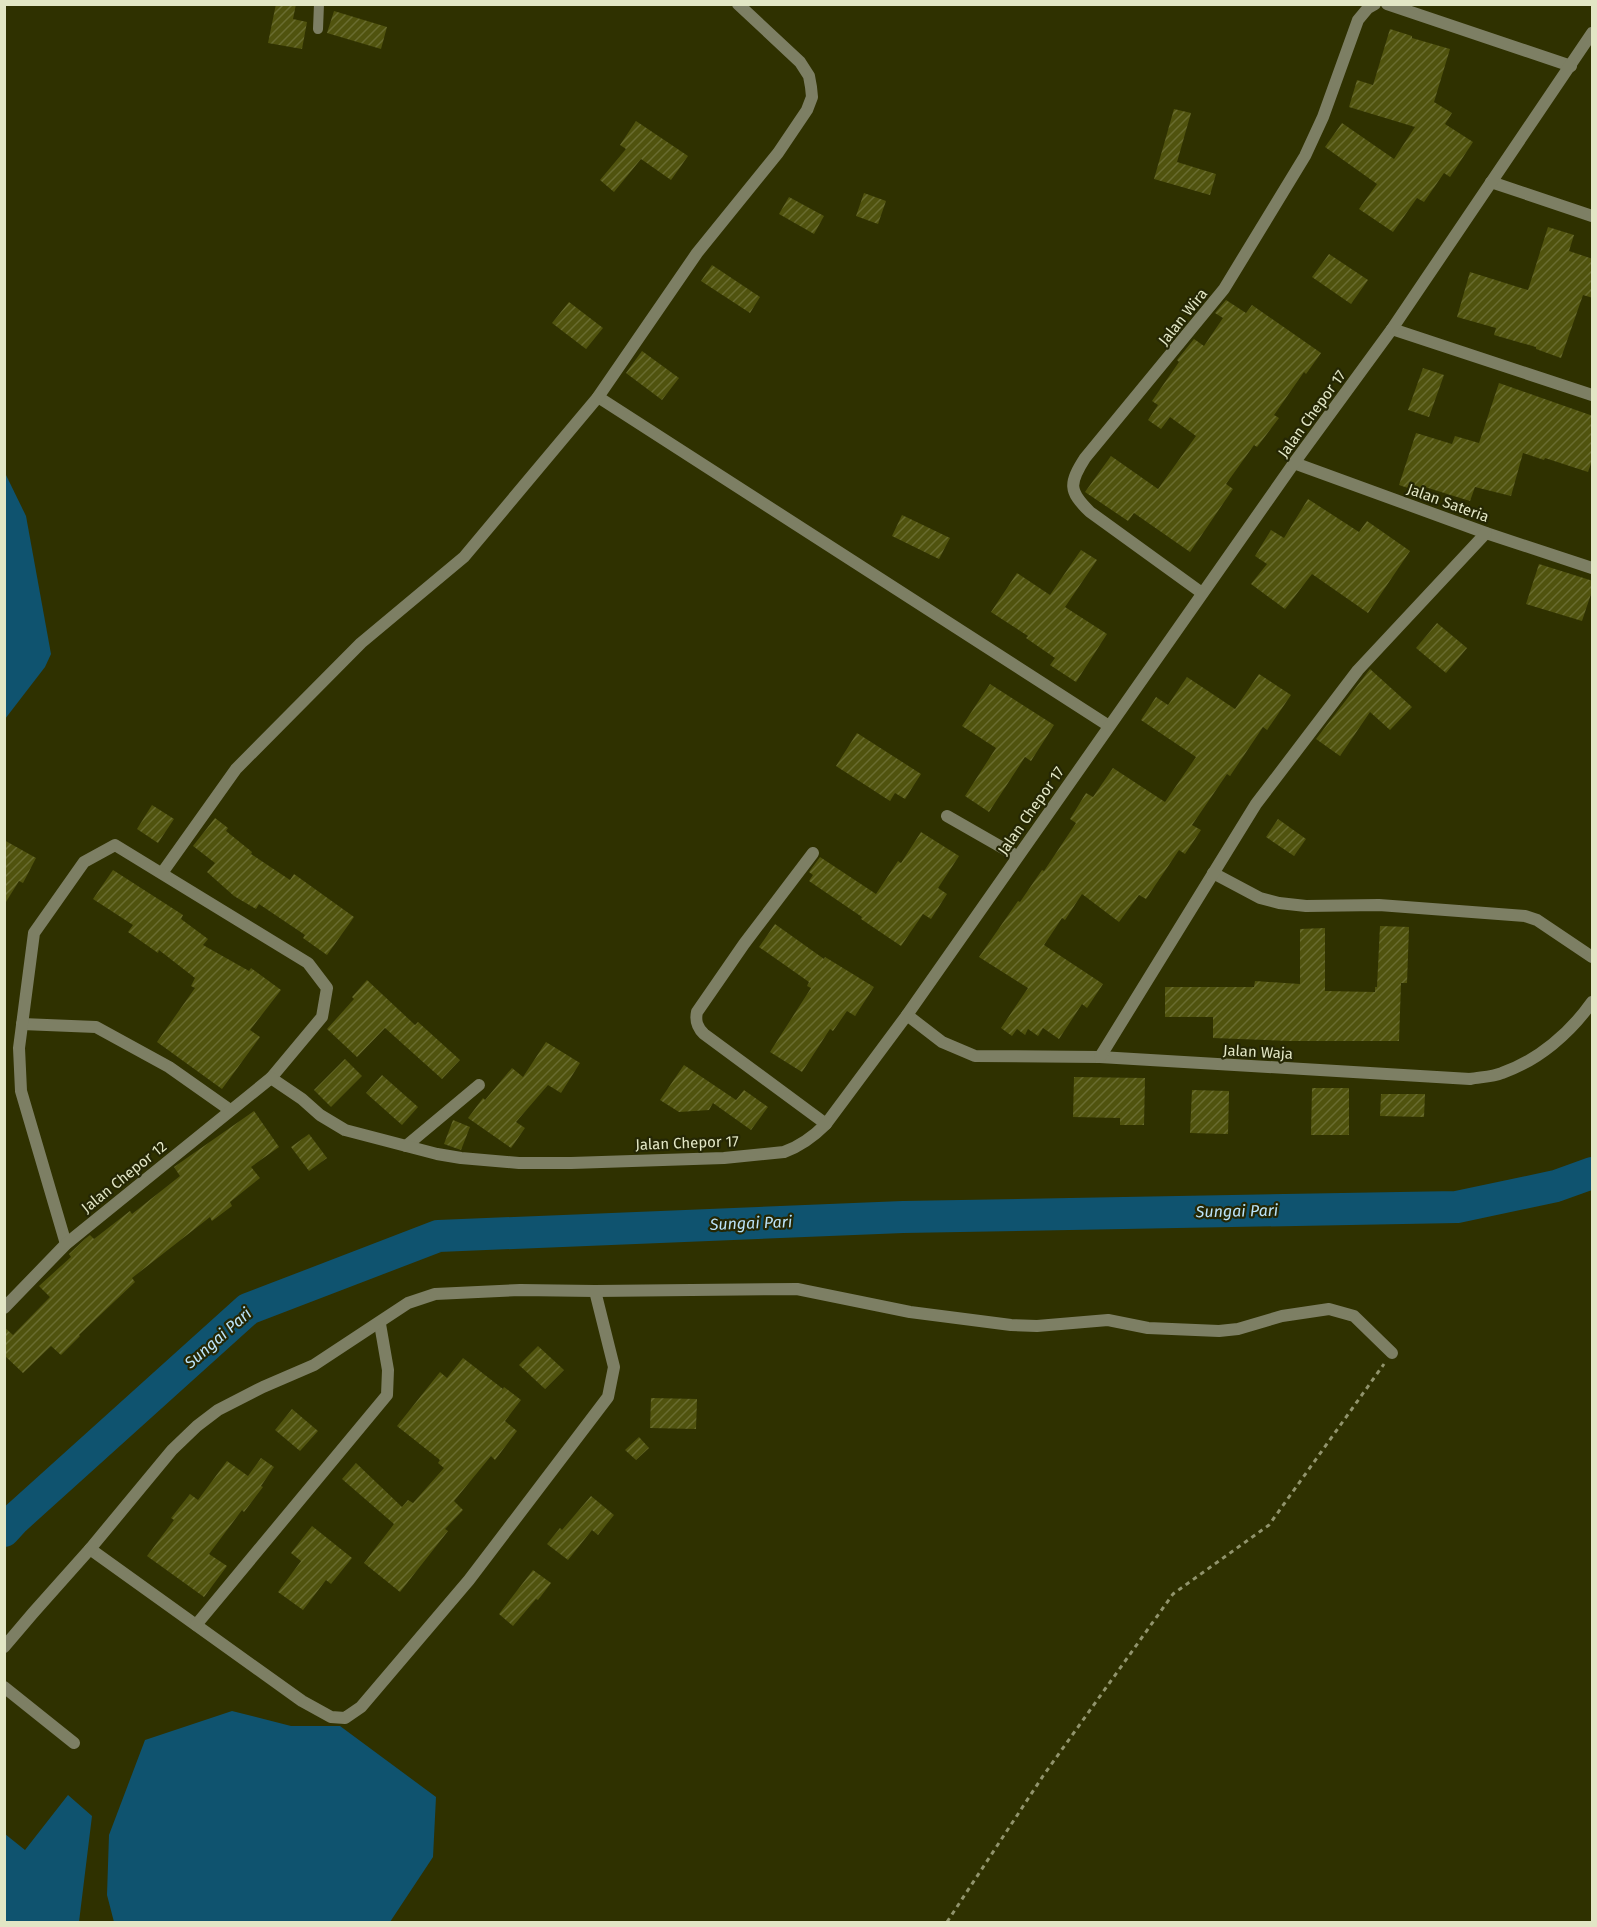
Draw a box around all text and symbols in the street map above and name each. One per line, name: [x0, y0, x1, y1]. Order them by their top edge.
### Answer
street label: Jalan Wira: [1155, 285, 1211, 349]
street label: Jalan Chepor 17: [1274, 367, 1350, 461]
street label: Jalan Sateria: [1405, 480, 1491, 526]
street label: Jalan Chepor 17: [994, 763, 1068, 859]
street label: Jalan Waja: [1223, 1041, 1293, 1063]
street label: Jalan Chepor 17: [635, 1132, 739, 1154]
street label: Jalan Chepor 12: [78, 1137, 170, 1217]
water label: Sungai Pari: [1195, 1201, 1279, 1221]
water label: Sungai Pari: [708, 1212, 793, 1234]
water label: Sungai Pari: [180, 1303, 256, 1373]

